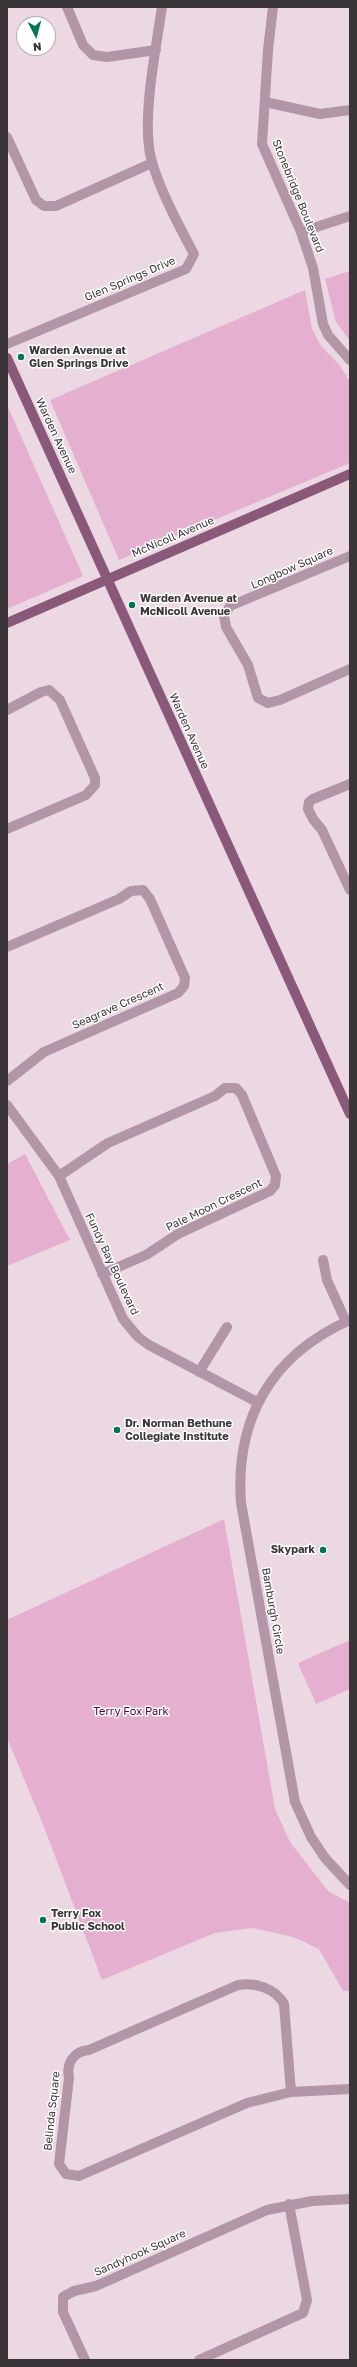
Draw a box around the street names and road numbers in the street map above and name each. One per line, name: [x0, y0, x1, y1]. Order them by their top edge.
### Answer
street label: Stonebridge Boulevard: [269, 138, 327, 254]
street label: Glen Springs Drive: [83, 254, 177, 304]
street label: Warden Avenue: [33, 396, 79, 476]
street label: McNicoll Avenue: [130, 514, 216, 560]
street label: Longbow Square: [249, 544, 335, 592]
street label: Warden Avenue: [166, 691, 212, 771]
street label: Seagrave Crescent: [70, 980, 166, 1032]
street label: Pale Moon Crescent: [164, 1176, 264, 1234]
street label: Fundy Bay Boulevard: [83, 1211, 141, 1317]
street label: Bamburgh Circle: [259, 1567, 287, 1655]
street label: Belinda Square: [41, 2071, 63, 2151]
street label: Sandyhook Square: [92, 2227, 188, 2279]

